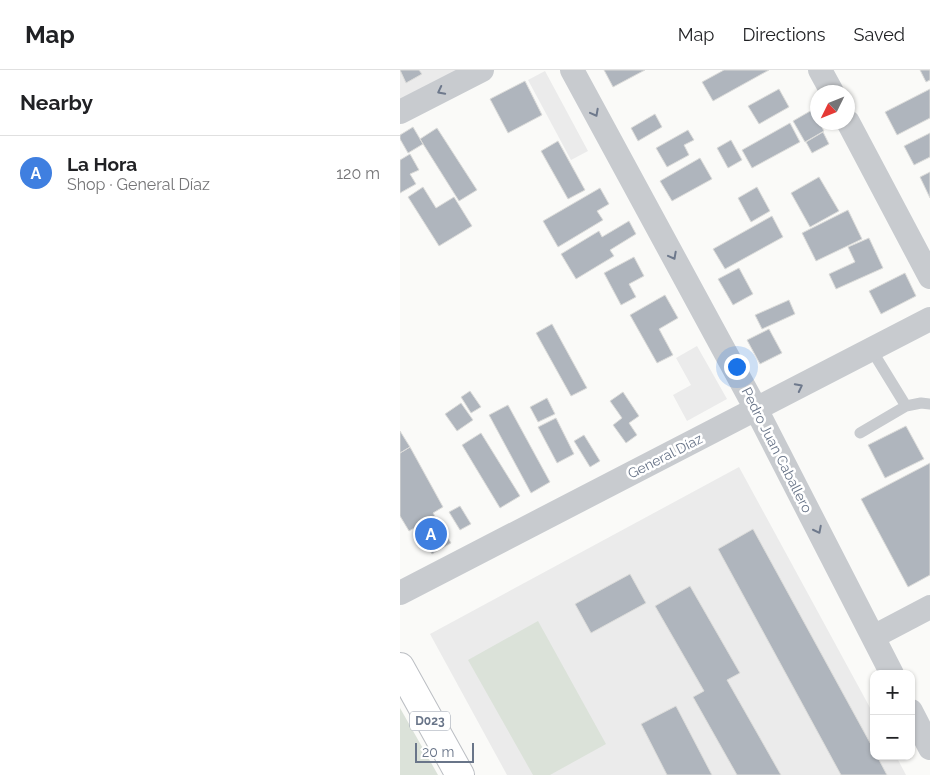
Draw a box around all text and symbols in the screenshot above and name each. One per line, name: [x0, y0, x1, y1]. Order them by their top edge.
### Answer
text: Map: [25, 20, 75, 49]
text: Map: [678, 24, 714, 45]
text: Directions: [742, 24, 826, 45]
text: Saved: [854, 24, 905, 45]
one-way arrow: [437, 85, 446, 95]
north arrow: [810, 85, 855, 130]
text: Nearby: [20, 90, 93, 115]
one-way arrow: [589, 108, 599, 117]
text: La Hora: [67, 153, 137, 175]
text: A: [31, 164, 41, 183]
text: 120 m: [336, 164, 380, 183]
text: Shop · General Díaz: [67, 175, 210, 194]
one-way arrow: [667, 250, 677, 259]
your location: [724, 354, 750, 380]
one-way arrow: [794, 383, 803, 393]
street label: Pedro Juan Caballero: [738, 385, 816, 515]
street label: General Díaz: [625, 430, 705, 482]
pin: A: [415, 515, 447, 553]
one-way arrow: [812, 525, 822, 534]
map controls: [870, 670, 915, 760]
button: +: [870, 670, 915, 715]
road number: D023: [410, 711, 450, 730]
button: −: [870, 715, 915, 760]
scale bar: [415, 740, 474, 763]
text: 20 m: [422, 744, 454, 760]

